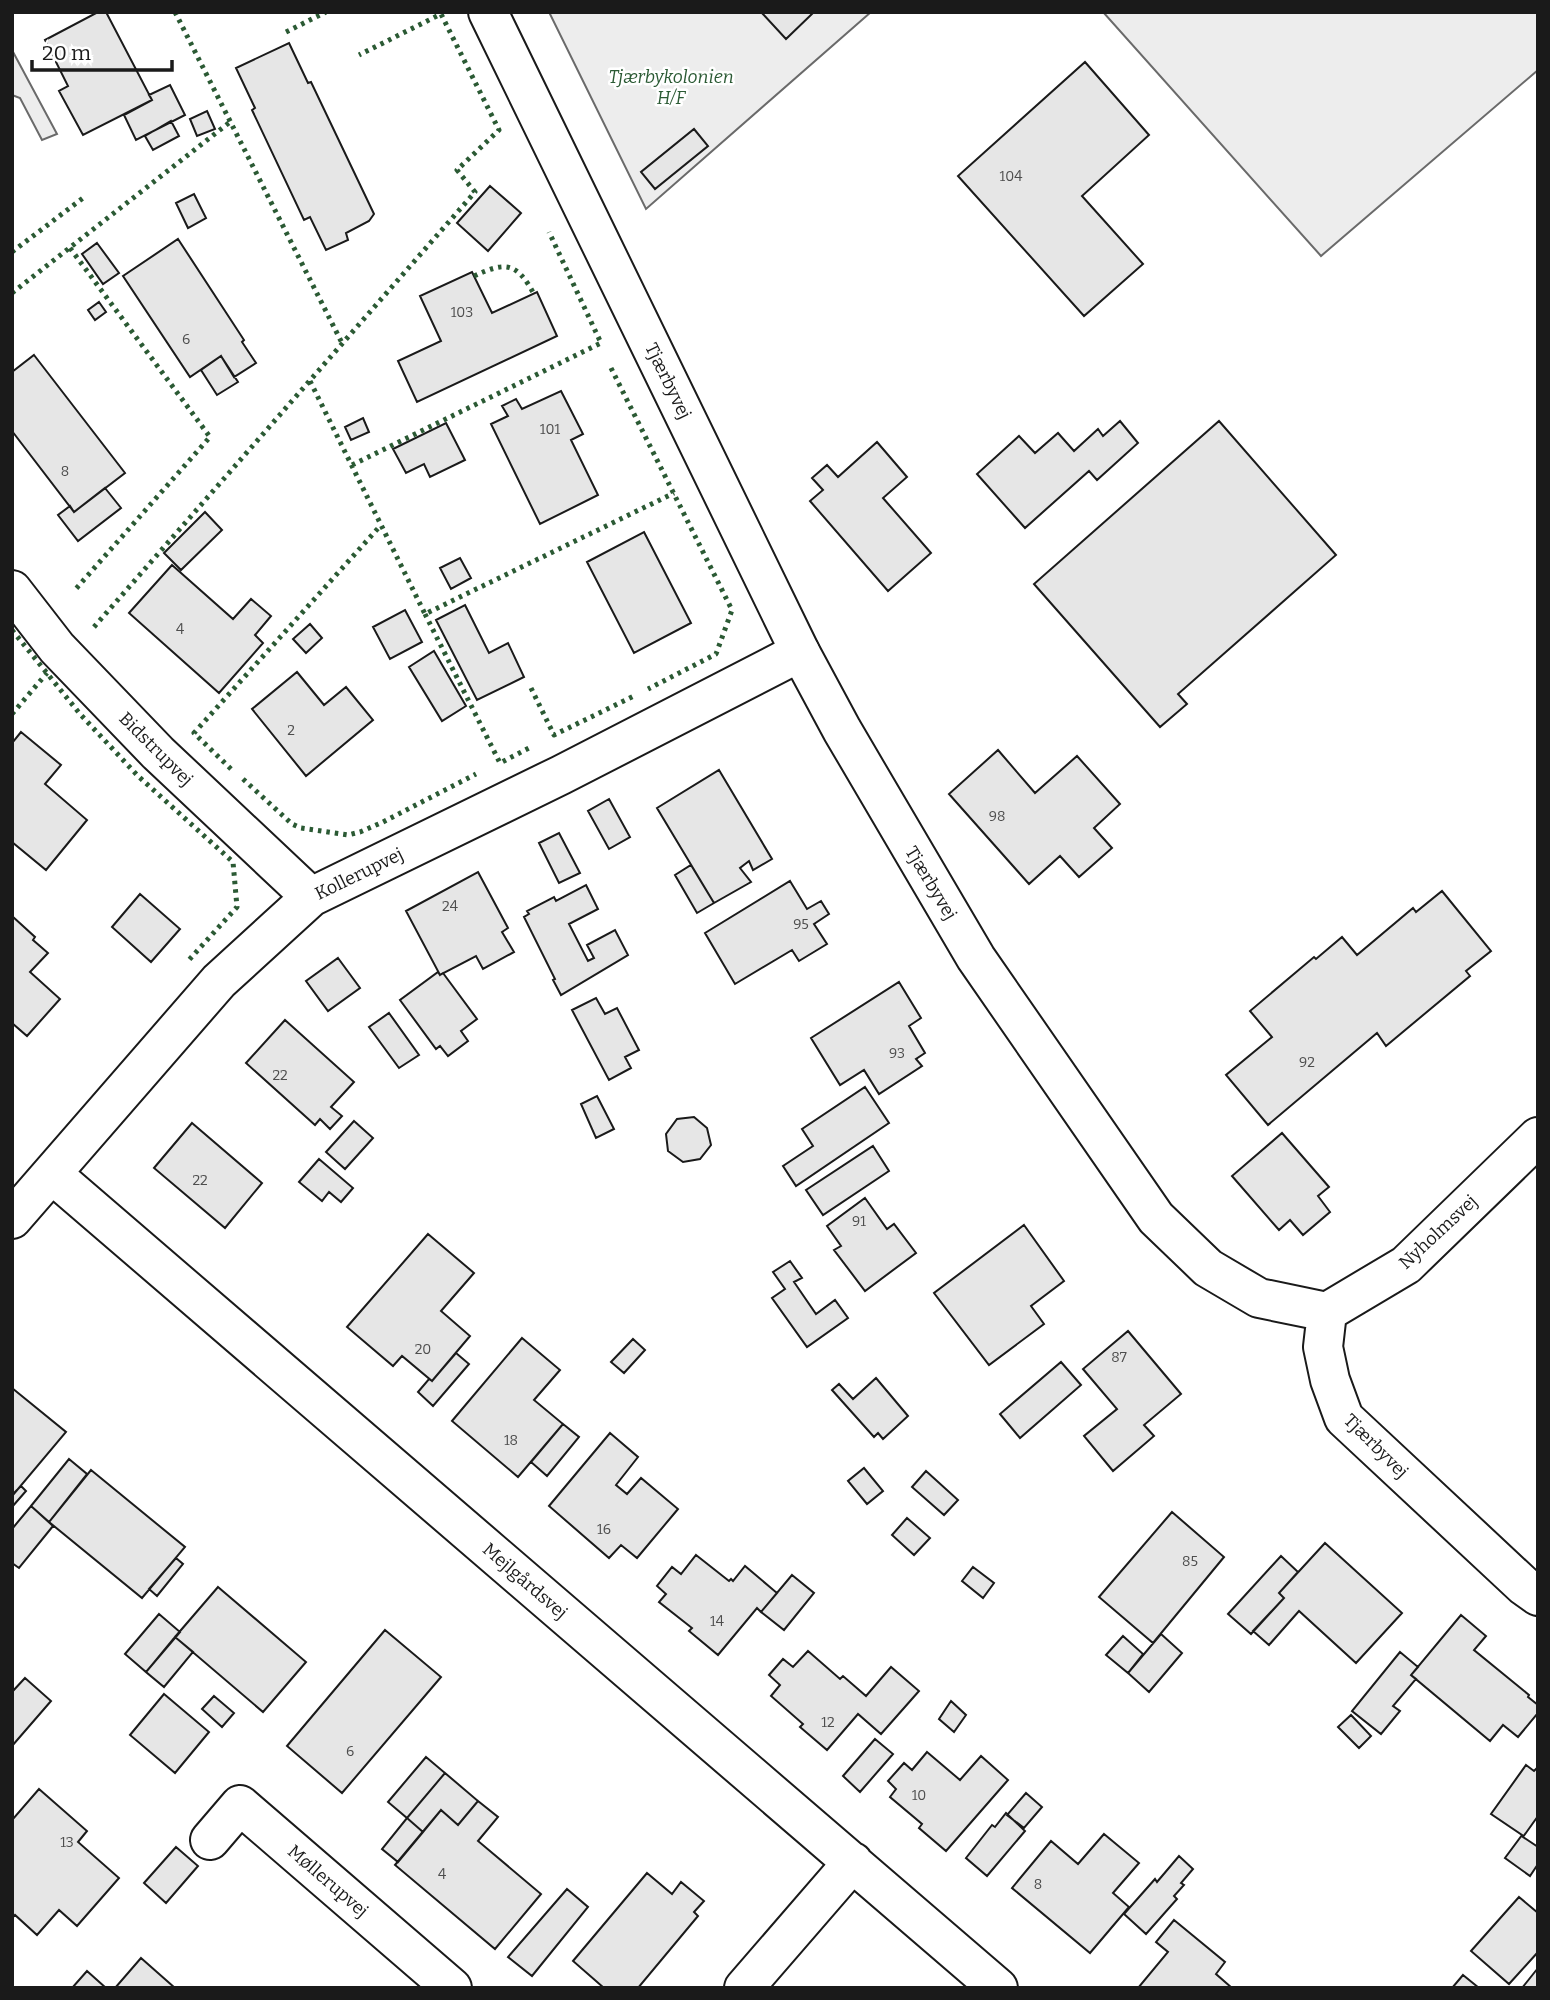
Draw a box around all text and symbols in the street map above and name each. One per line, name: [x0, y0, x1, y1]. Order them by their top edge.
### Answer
scale bar: [32, 28, 172, 72]
text: 20 m: [42, 40, 91, 66]
park label: Tjærbykolonien H/F: [608, 66, 734, 109]
house number: 104: [1000, 168, 1022, 185]
house number: 103: [451, 304, 473, 321]
house number: 6: [182, 331, 190, 348]
street label: Tjærbyvej: [640, 339, 696, 423]
house number: 101: [540, 421, 560, 438]
house number: 8: [61, 463, 69, 480]
house number: 4: [176, 621, 184, 638]
street label: Bidstrupvej: [114, 707, 198, 791]
house number: 2: [287, 722, 295, 739]
house number: 98: [989, 808, 1005, 825]
street label: Tjærbyvej: [900, 842, 962, 924]
street label: Kollerupvej: [311, 843, 407, 905]
house number: 24: [442, 898, 458, 915]
house number: 95: [793, 916, 809, 933]
house number: 93: [889, 1045, 905, 1062]
house number: 92: [1299, 1054, 1315, 1071]
house number: 22: [272, 1067, 288, 1084]
house number: 22: [192, 1172, 208, 1189]
street label: Nyholmsvej: [1394, 1190, 1482, 1274]
house number: 91: [852, 1213, 866, 1230]
house number: 20: [415, 1341, 431, 1358]
house number: 87: [1111, 1349, 1127, 1366]
street label: Tjærbyvej: [1339, 1409, 1413, 1483]
house number: 18: [504, 1432, 518, 1449]
house number: 16: [597, 1521, 611, 1538]
street label: Mejlgårdsvej: [478, 1538, 572, 1624]
house number: 85: [1182, 1553, 1198, 1570]
house number: 14: [710, 1613, 724, 1630]
house number: 12: [821, 1714, 835, 1731]
house number: 6: [346, 1743, 354, 1760]
house number: 10: [912, 1787, 926, 1804]
house number: 13: [60, 1834, 74, 1851]
street label: Møllerupvej: [283, 1840, 373, 1922]
house number: 4: [438, 1866, 446, 1883]
house number: 8: [1034, 1876, 1042, 1893]

